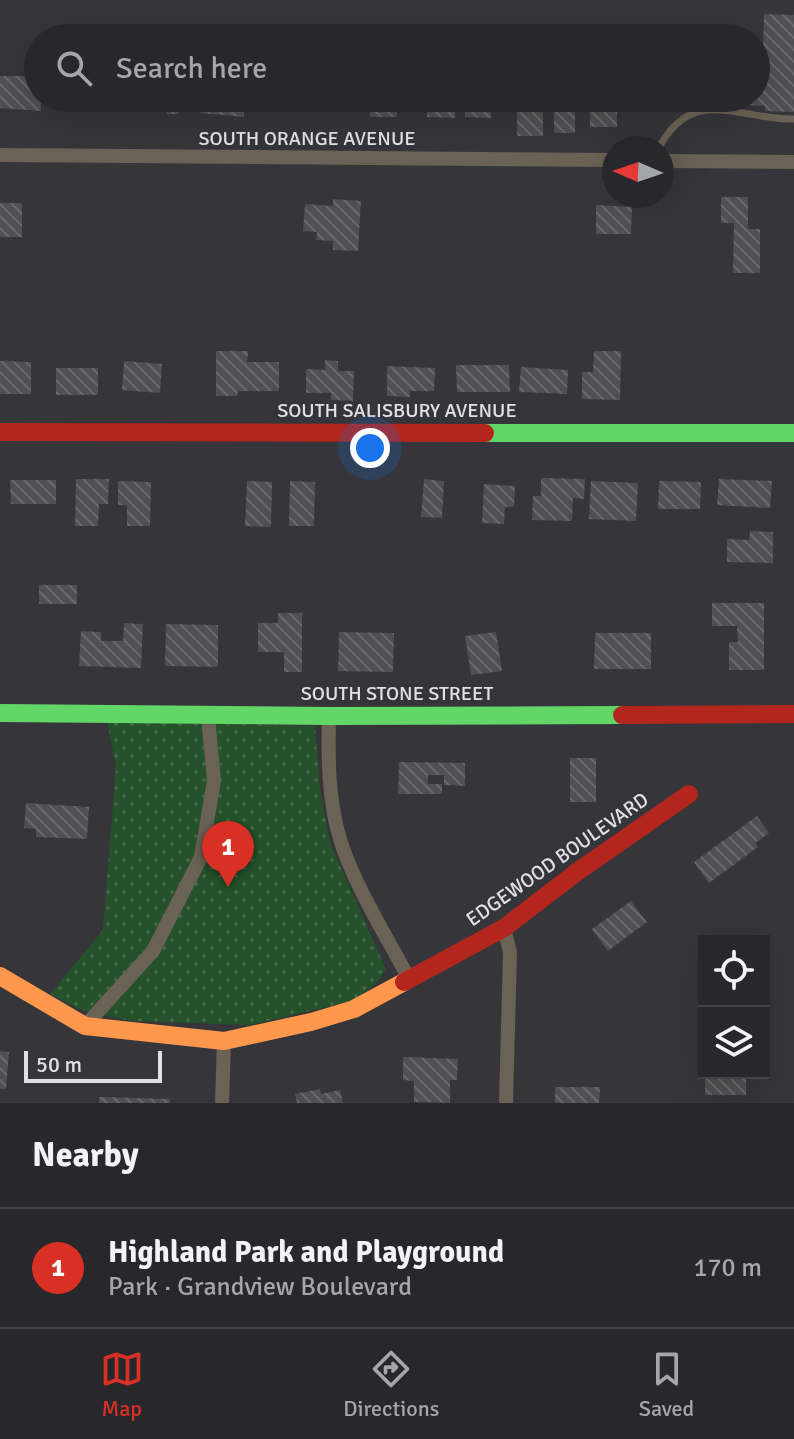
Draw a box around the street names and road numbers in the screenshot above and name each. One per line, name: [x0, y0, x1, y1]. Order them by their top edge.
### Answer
street label: SOUTH ORANGE AVENUE: [198, 126, 416, 151]
street label: SOUTH SALISBURY AVENUE: [277, 398, 517, 423]
street label: SOUTH STONE STREET: [301, 681, 493, 706]
street label: EDGEWOOD BOULEVARD: [461, 787, 653, 932]

